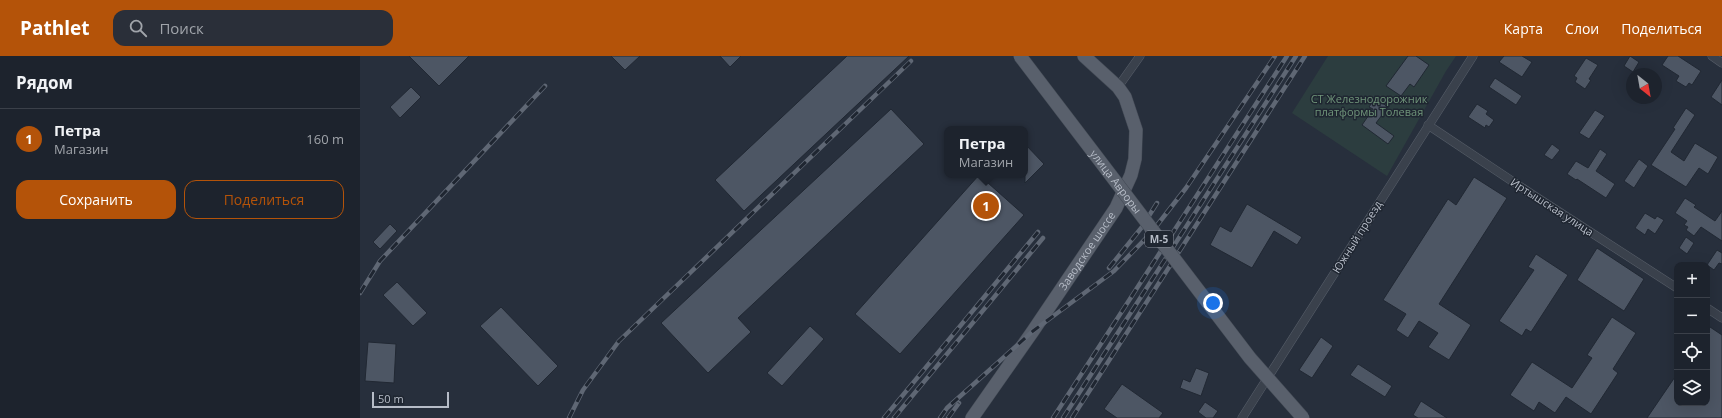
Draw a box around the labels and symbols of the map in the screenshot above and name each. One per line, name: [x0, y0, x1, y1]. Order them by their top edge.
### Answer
north arrow: [1626, 68, 1662, 104]
park label: СТ Железнодорожник платформы Толевая: [1311, 91, 1428, 119]
street label: улица Авроры: [1087, 146, 1145, 216]
street label: Иртышская улица: [1508, 174, 1597, 239]
pin: 1: [973, 191, 999, 221]
street label: Южный проезд: [1328, 197, 1385, 276]
street label: Заводское шоссе: [1055, 208, 1119, 293]
road number: М-5: [1145, 231, 1173, 247]
your location: [1203, 293, 1223, 313]
scale bar: [372, 390, 449, 409]

